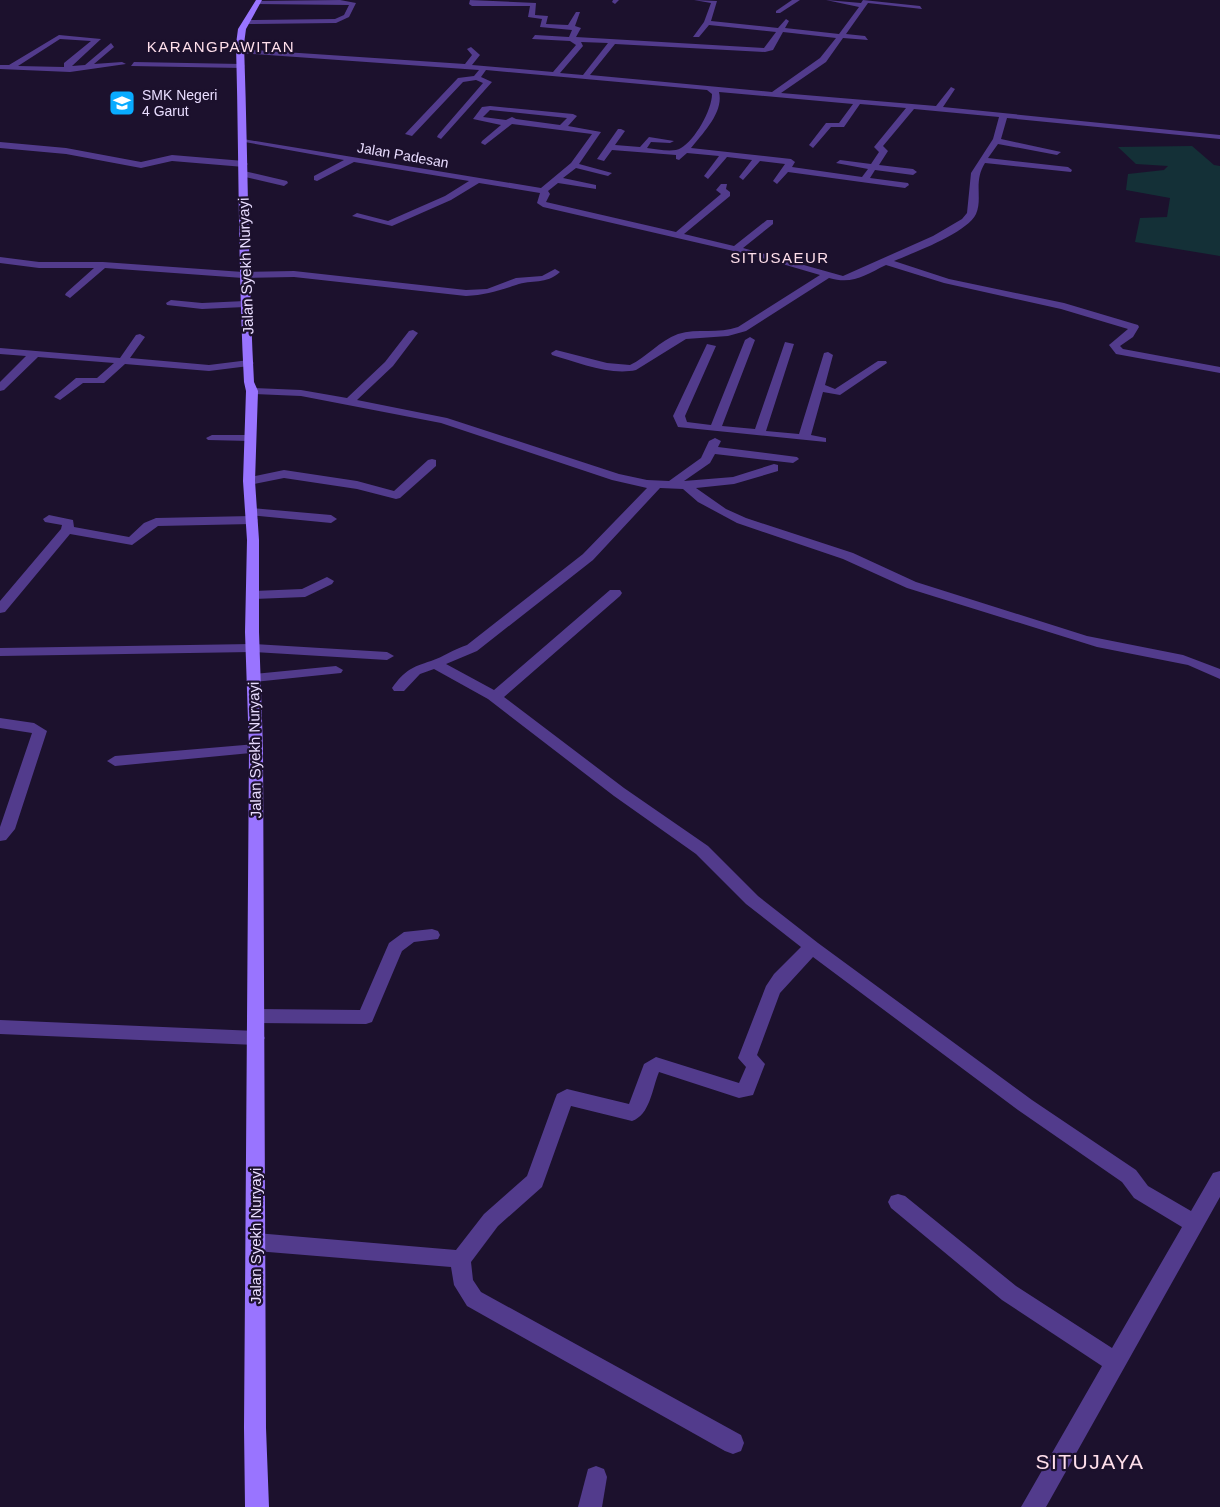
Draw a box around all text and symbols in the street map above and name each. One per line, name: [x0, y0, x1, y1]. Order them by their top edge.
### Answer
district label: KARANGPAWITAN: [147, 38, 295, 55]
place label: SMK Negeri 4 Garut: [142, 87, 217, 119]
school or university icon: SMK Negeri 4 Garut: [107, 88, 137, 118]
street label: Jalan Padesan: [356, 139, 450, 171]
street label: Jalan Syekh Nuryayi: [235, 197, 256, 335]
district label: SITUSAEUR: [730, 249, 830, 266]
street label: Jalan Syekh Nuryayi: [245, 682, 264, 819]
street label: Jalan Syekh Nuryayi: [247, 1168, 264, 1304]
district label: SITUJAYA: [1035, 1450, 1145, 1473]

